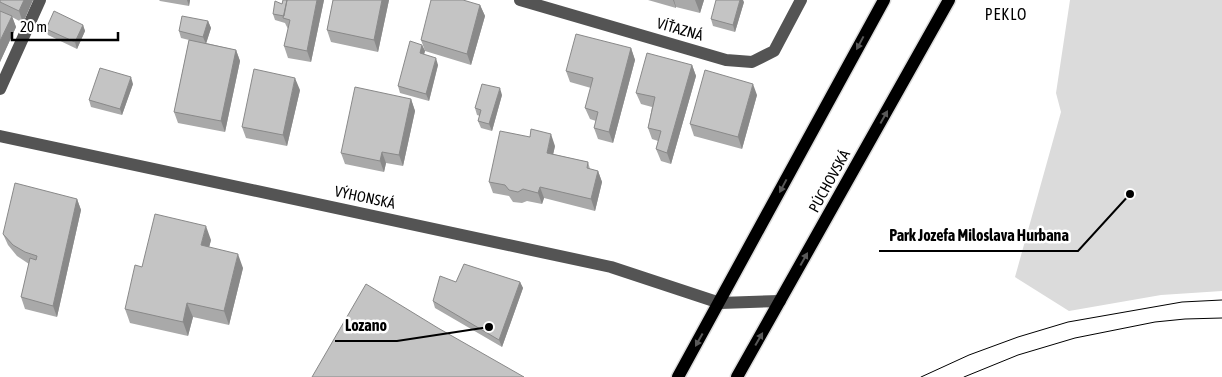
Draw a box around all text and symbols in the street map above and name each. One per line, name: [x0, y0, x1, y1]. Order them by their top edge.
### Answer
district label: PEKLO: [985, 5, 1027, 23]
scale bar: [12, 10, 119, 42]
street label: VÍŤAZNÁ: [655, 14, 706, 44]
text: 20 m: [20, 18, 47, 35]
one-way arrow: [856, 36, 864, 50]
one-way arrow: [879, 110, 888, 123]
street label: PÚCHOVSKÁ: [805, 146, 853, 215]
one-way arrow: [779, 178, 787, 193]
street label: VÝHONSKÁ: [333, 182, 397, 212]
callout: Park Jozefa Miloslava Hurbana: [879, 220, 1078, 251]
text: Park Jozefa Miloslava Hurbana: [889, 226, 1069, 244]
one-way arrow: [800, 251, 808, 266]
callout: Lozano: [335, 310, 397, 341]
text: Lozano: [345, 316, 387, 334]
one-way arrow: [695, 332, 703, 347]
one-way arrow: [754, 333, 763, 346]

